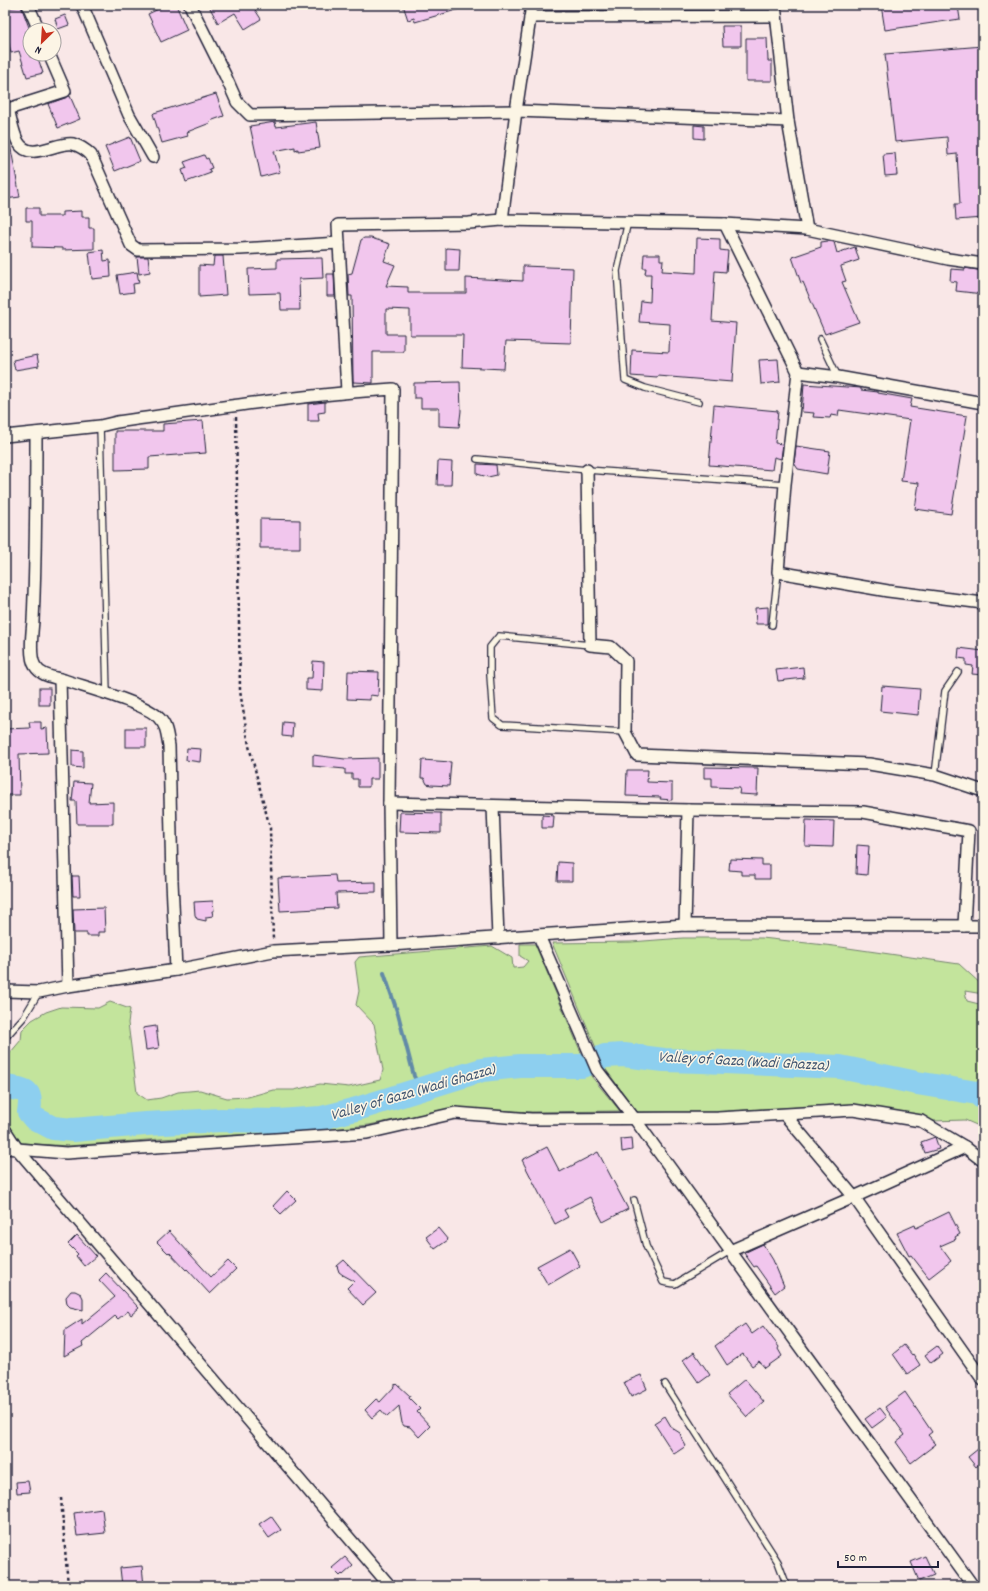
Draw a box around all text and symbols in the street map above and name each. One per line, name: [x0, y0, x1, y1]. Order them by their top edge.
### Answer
north arrow: [22, 22, 62, 62]
text: N: [32, 41, 44, 58]
water label: Valley of Gaza (Wadi Ghazza): [657, 1046, 830, 1078]
water label: Valley of Gaza (Wadi Ghazza): [328, 1058, 499, 1128]
scale bar: [838, 1543, 938, 1569]
text: 50 m: [844, 1550, 867, 1567]

